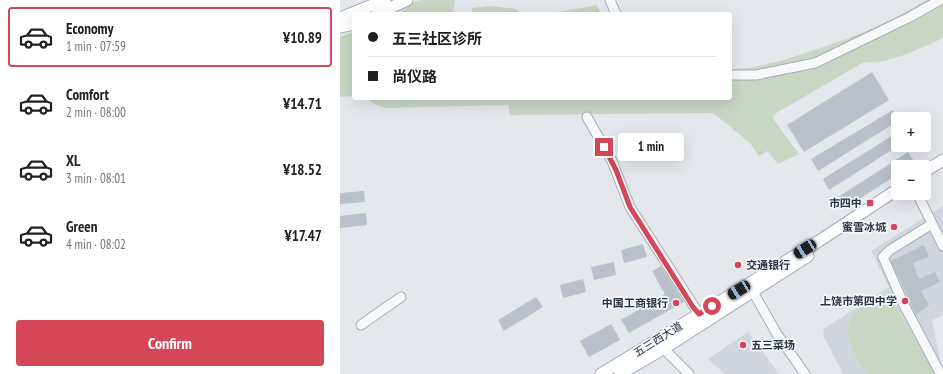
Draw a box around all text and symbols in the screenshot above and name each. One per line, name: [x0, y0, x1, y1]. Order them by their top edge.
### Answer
icon: car: [18, 19, 54, 55]
text: Economy: [66, 19, 114, 38]
text: ¥10.89: [283, 28, 322, 47]
text: 五三社区诊所: [392, 29, 482, 48]
text: 1 min · 07:59: [66, 38, 126, 55]
text: 尚仪路: [392, 67, 437, 86]
icon: car: [18, 85, 54, 121]
text: Comfort: [66, 85, 109, 104]
text: ¥14.71: [283, 94, 322, 113]
text: 2 min · 08:00: [66, 104, 126, 121]
map controls: [891, 112, 931, 200]
button: +: [891, 112, 931, 152]
callout: 1 min: [618, 133, 684, 161]
route end: [595, 138, 613, 156]
text: 1 min: [638, 138, 664, 155]
icon: car: [18, 151, 54, 187]
text: XL: [66, 151, 80, 170]
text: ¥18.52: [283, 160, 322, 179]
button: −: [891, 160, 931, 200]
text: 3 min · 08:01: [66, 170, 126, 187]
place label: 市四中: [829, 196, 862, 210]
marker: 市四中: [865, 198, 875, 208]
icon: car: [18, 217, 54, 253]
text: Green: [66, 217, 98, 236]
place label: 蜜雪冰城: [842, 220, 887, 234]
marker: 蜜雪冰城: [889, 222, 899, 232]
text: ¥17.47: [284, 226, 322, 245]
text: 4 min · 08:02: [66, 236, 126, 253]
car: [792, 238, 818, 260]
place label: 交通银行: [746, 258, 790, 272]
marker: 交通银行: [733, 260, 743, 270]
car: [726, 279, 752, 301]
place label: 上饶市第四中学: [820, 294, 897, 308]
place label: 中国工商银行: [602, 296, 668, 310]
marker: 上饶市第四中学: [900, 296, 910, 306]
route start: [703, 297, 721, 315]
marker: 中国工商银行: [671, 298, 681, 308]
street label: 五三西大道: [631, 318, 685, 360]
button: Confirm: [16, 320, 324, 366]
place label: 五三菜场: [751, 338, 795, 352]
marker: 五三菜场: [738, 340, 748, 350]

